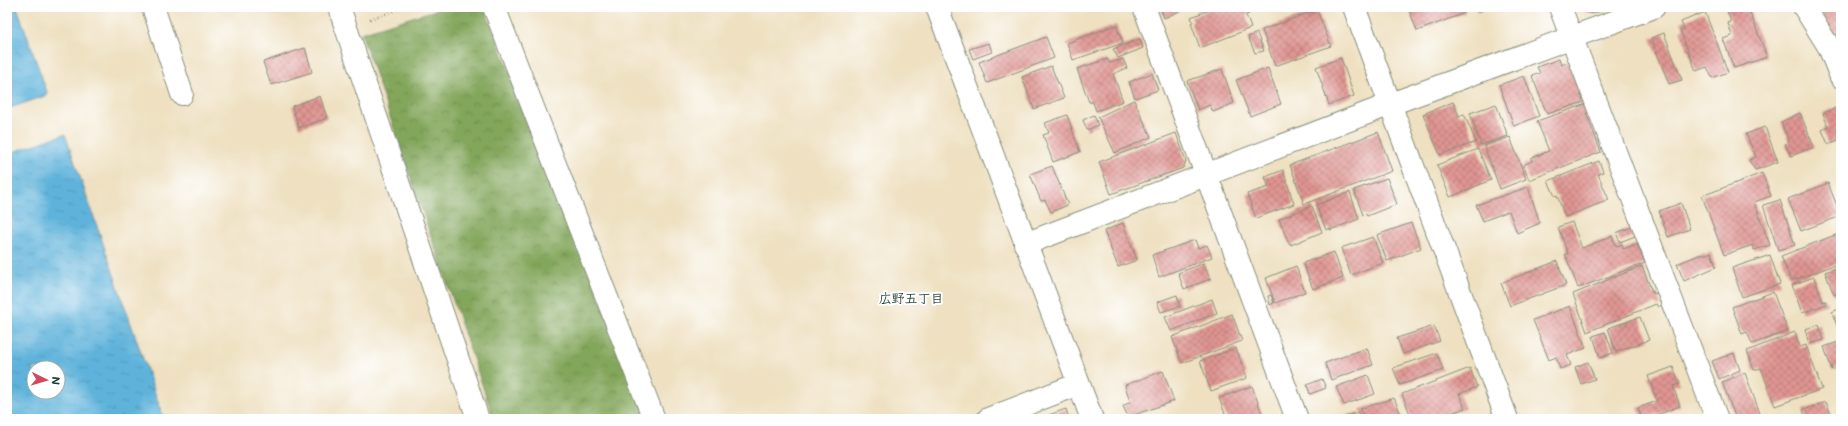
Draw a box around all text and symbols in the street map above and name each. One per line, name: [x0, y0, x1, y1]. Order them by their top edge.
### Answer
district label: 広野五丁目: [878, 289, 944, 306]
north arrow: [26, 360, 66, 400]
text: N: [49, 376, 64, 386]

